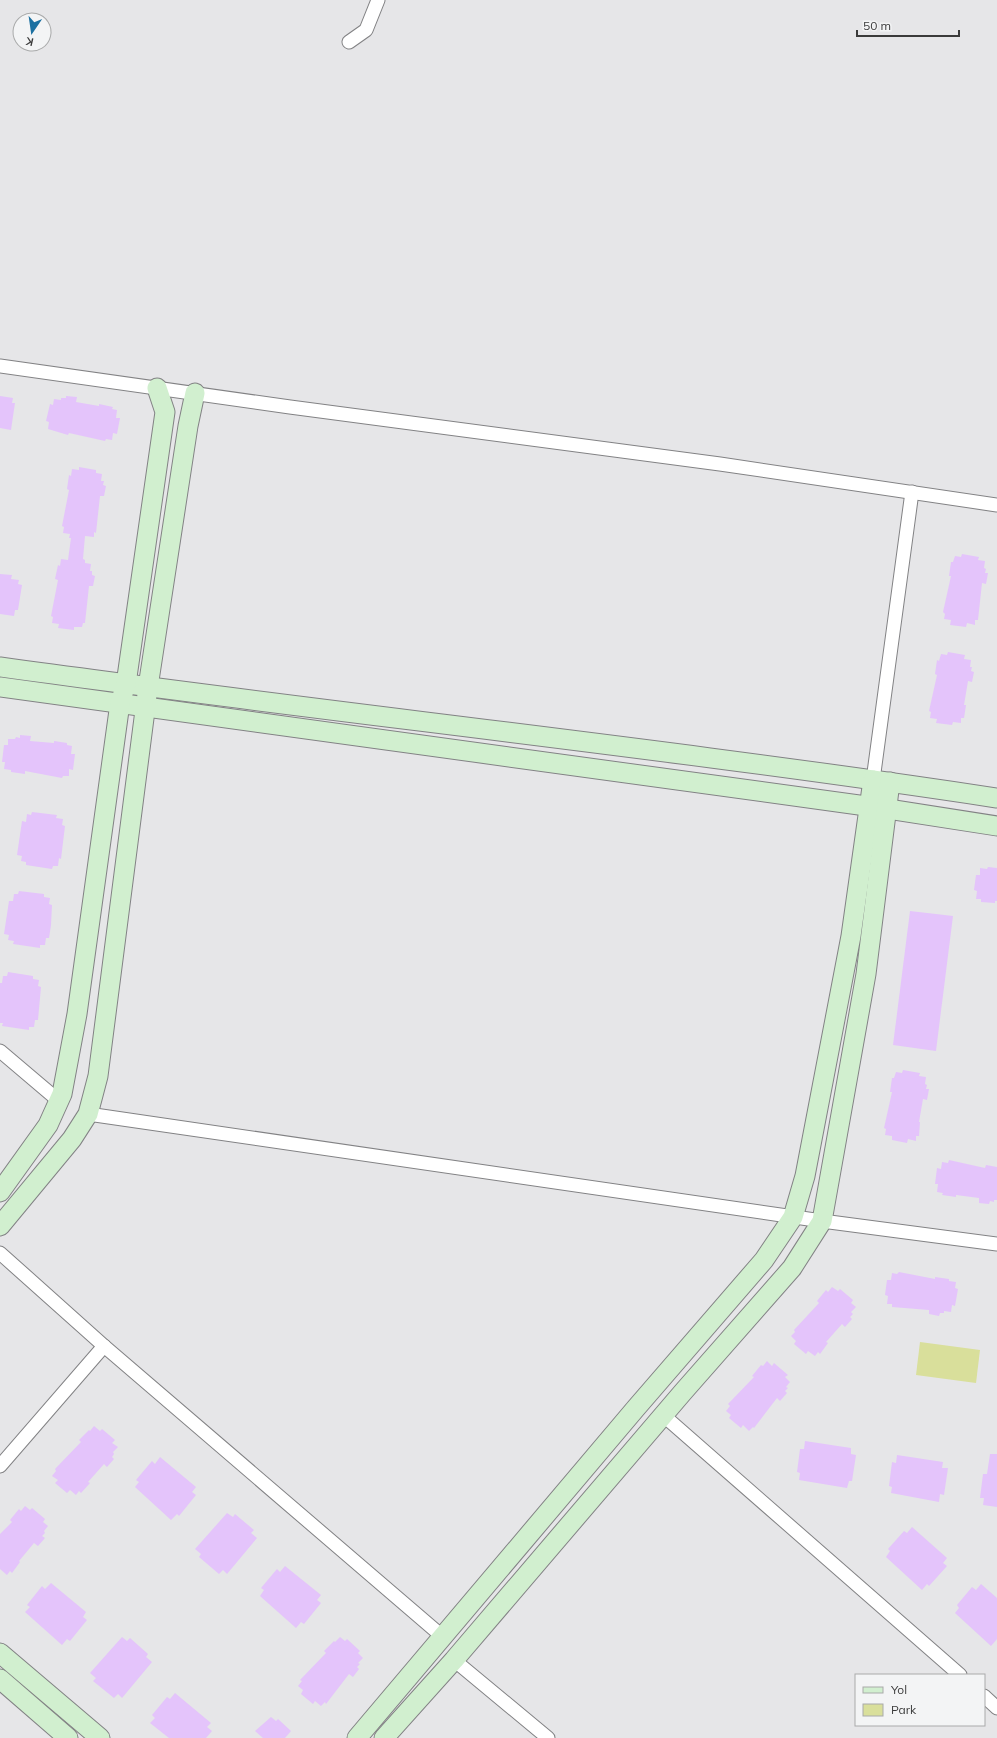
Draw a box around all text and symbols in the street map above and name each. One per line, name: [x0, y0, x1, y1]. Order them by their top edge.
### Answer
north arrow: [12, 12, 52, 52]
scale bar: [857, 12, 959, 38]
text: 50 m: [863, 18, 891, 33]
text: K: [24, 34, 35, 49]
legend: [855, 1674, 985, 1726]
text: Yol: [890, 1682, 907, 1697]
text: Park: [891, 1702, 917, 1717]

